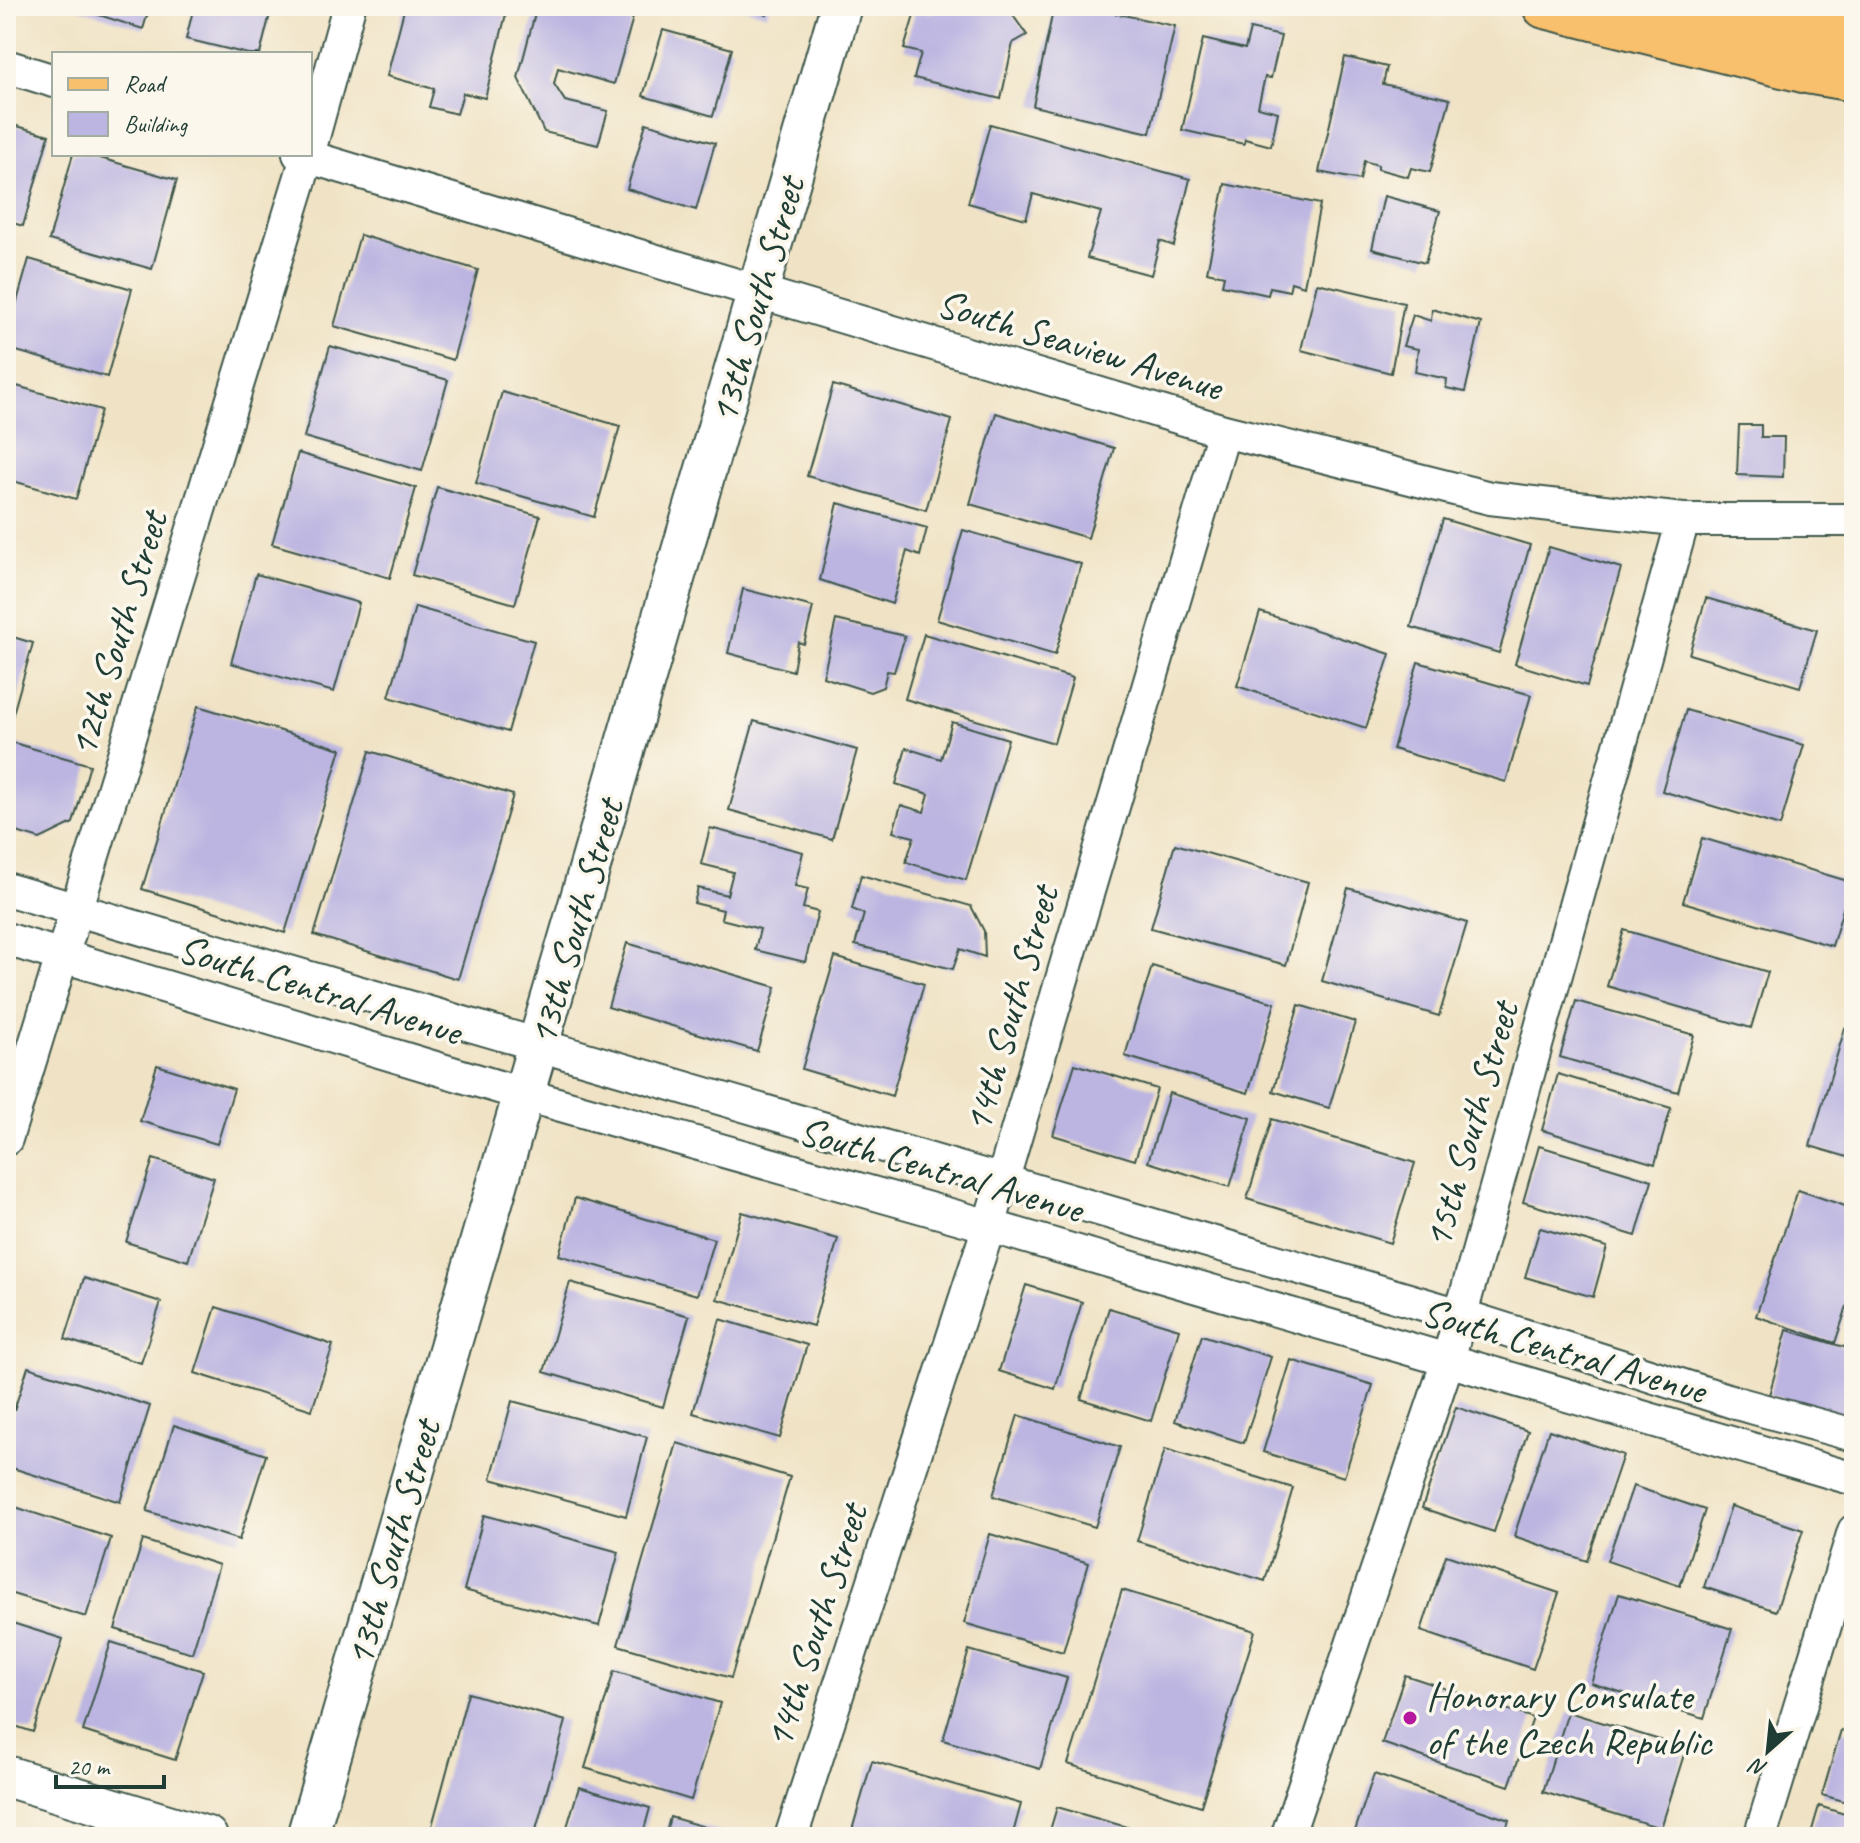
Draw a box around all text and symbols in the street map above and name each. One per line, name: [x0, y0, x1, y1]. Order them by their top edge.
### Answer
legend: [52, 52, 312, 156]
text: Road: [124, 69, 168, 99]
text: Building: [124, 109, 189, 139]
street label: 13th South Street: [698, 168, 817, 429]
street label: South Seaview Avenue: [931, 278, 1231, 413]
street label: 12th South Street: [57, 502, 180, 762]
street label: 13th South Street: [517, 790, 636, 1051]
street label: 14th South Street: [952, 877, 1071, 1138]
street label: South Central Avenue: [172, 923, 470, 1058]
street label: 15th South Street: [1412, 993, 1531, 1254]
street label: South Central Avenue: [793, 1106, 1091, 1235]
street label: South Central Avenue: [1416, 1287, 1714, 1416]
street label: 13th South Street: [334, 1411, 453, 1672]
street label: 14th South Street: [753, 1495, 880, 1754]
place label: Honorary Consulate of the Czech Republic: [1426, 1671, 1713, 1767]
marker: Honorary Consulate of the Czech Republic: [1401, 1709, 1419, 1727]
north arrow: [1728, 1711, 1808, 1791]
scale bar: [56, 1739, 164, 1789]
text: N: [1744, 1751, 1772, 1783]
text: 20 m: [68, 1752, 111, 1782]

